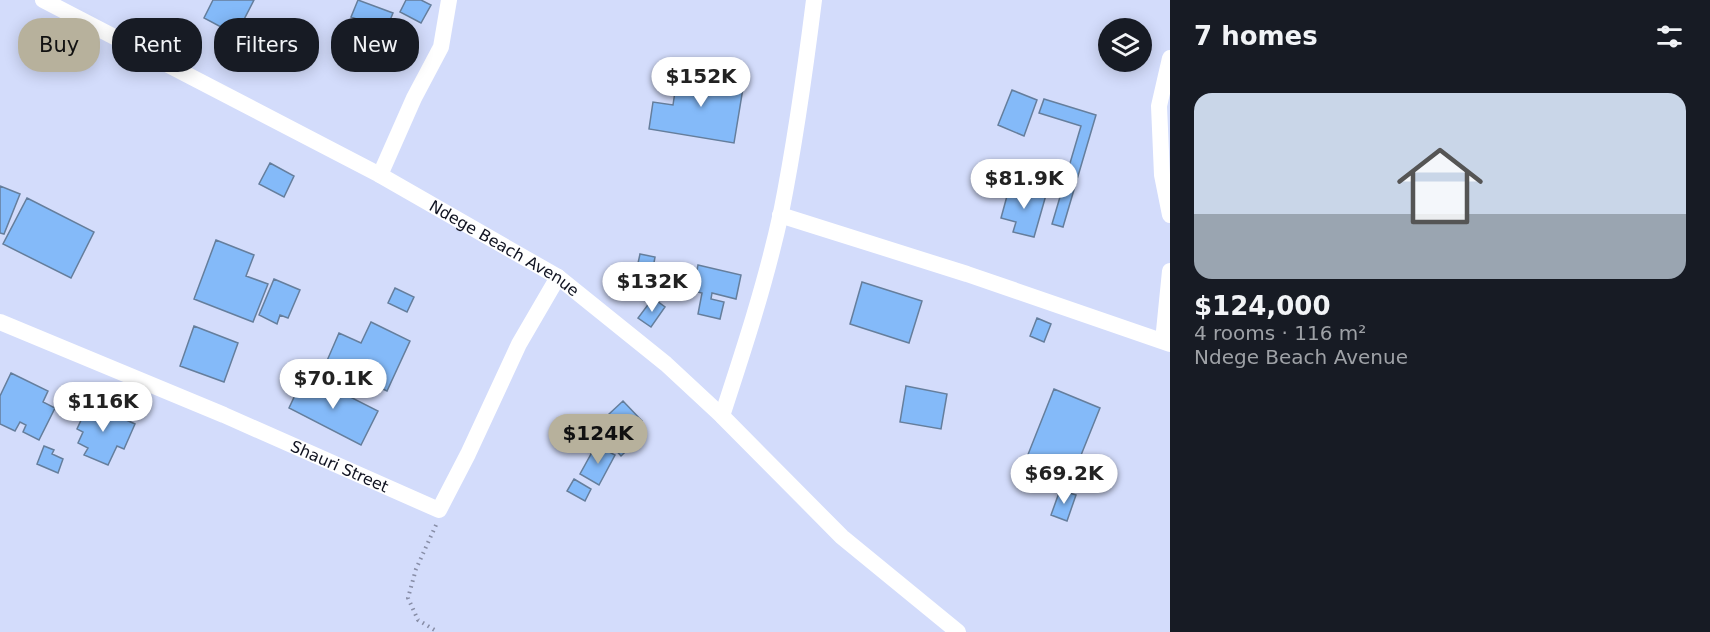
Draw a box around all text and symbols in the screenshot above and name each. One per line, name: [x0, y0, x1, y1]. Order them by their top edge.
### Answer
chip: Buy: [18, 18, 100, 72]
chip: Rent: [112, 18, 202, 72]
chip: Filters: [214, 18, 319, 72]
chip: New: [331, 18, 419, 72]
map controls: [1098, 18, 1152, 72]
button: layers: [1098, 18, 1152, 72]
icon: filters: [1653, 20, 1686, 53]
text: 7 homes: [1194, 21, 1318, 51]
pin: $152K: [659, 57, 743, 108]
text: $152K: [665, 64, 737, 88]
icon: home: [1386, 132, 1494, 240]
pin: $81.9K: [975, 159, 1073, 210]
text: $81.9K: [985, 166, 1063, 190]
street label: Ndege Beach Avenue: [426, 196, 583, 300]
pin: $132K: [610, 262, 694, 313]
text: $132K: [616, 269, 688, 293]
text: $124,000: [1194, 291, 1331, 321]
text: 4 rooms · 116 m²: [1194, 321, 1366, 345]
text: Ndege Beach Avenue: [1194, 345, 1408, 369]
pin: $70.1K: [284, 359, 382, 410]
text: $70.1K: [294, 366, 372, 390]
pin: $116K: [61, 382, 145, 433]
text: $116K: [67, 389, 139, 413]
pin: $124K: [556, 414, 640, 465]
text: $124K: [562, 421, 634, 445]
street label: Shauri Street: [288, 437, 391, 496]
pin: $69.2K: [1015, 454, 1113, 505]
text: $69.2K: [1025, 461, 1103, 485]

